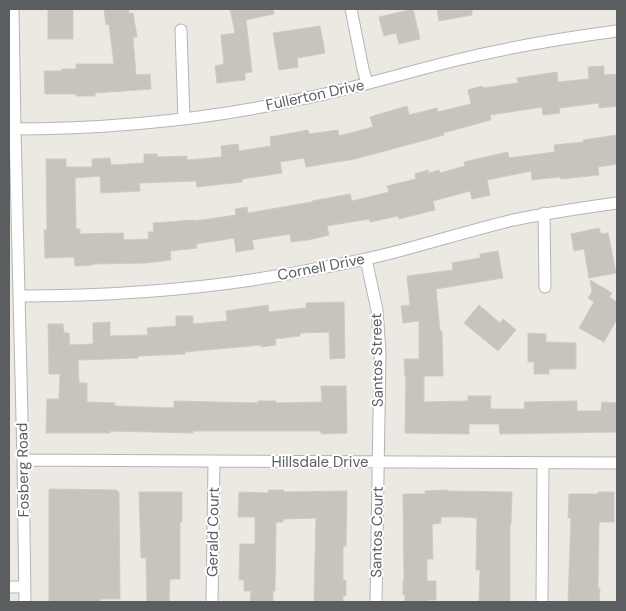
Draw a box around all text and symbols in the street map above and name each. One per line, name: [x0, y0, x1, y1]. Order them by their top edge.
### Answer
street label: Fullerton Drive: [264, 75, 366, 115]
street label: Cornell Drive: [276, 249, 366, 285]
street label: Santos Street: [366, 313, 388, 407]
street label: Fosberg Road: [12, 422, 34, 518]
street label: Hillsdale Drive: [272, 452, 368, 472]
street label: Santos Court: [366, 486, 388, 578]
street label: Gerald Court: [202, 487, 224, 577]

